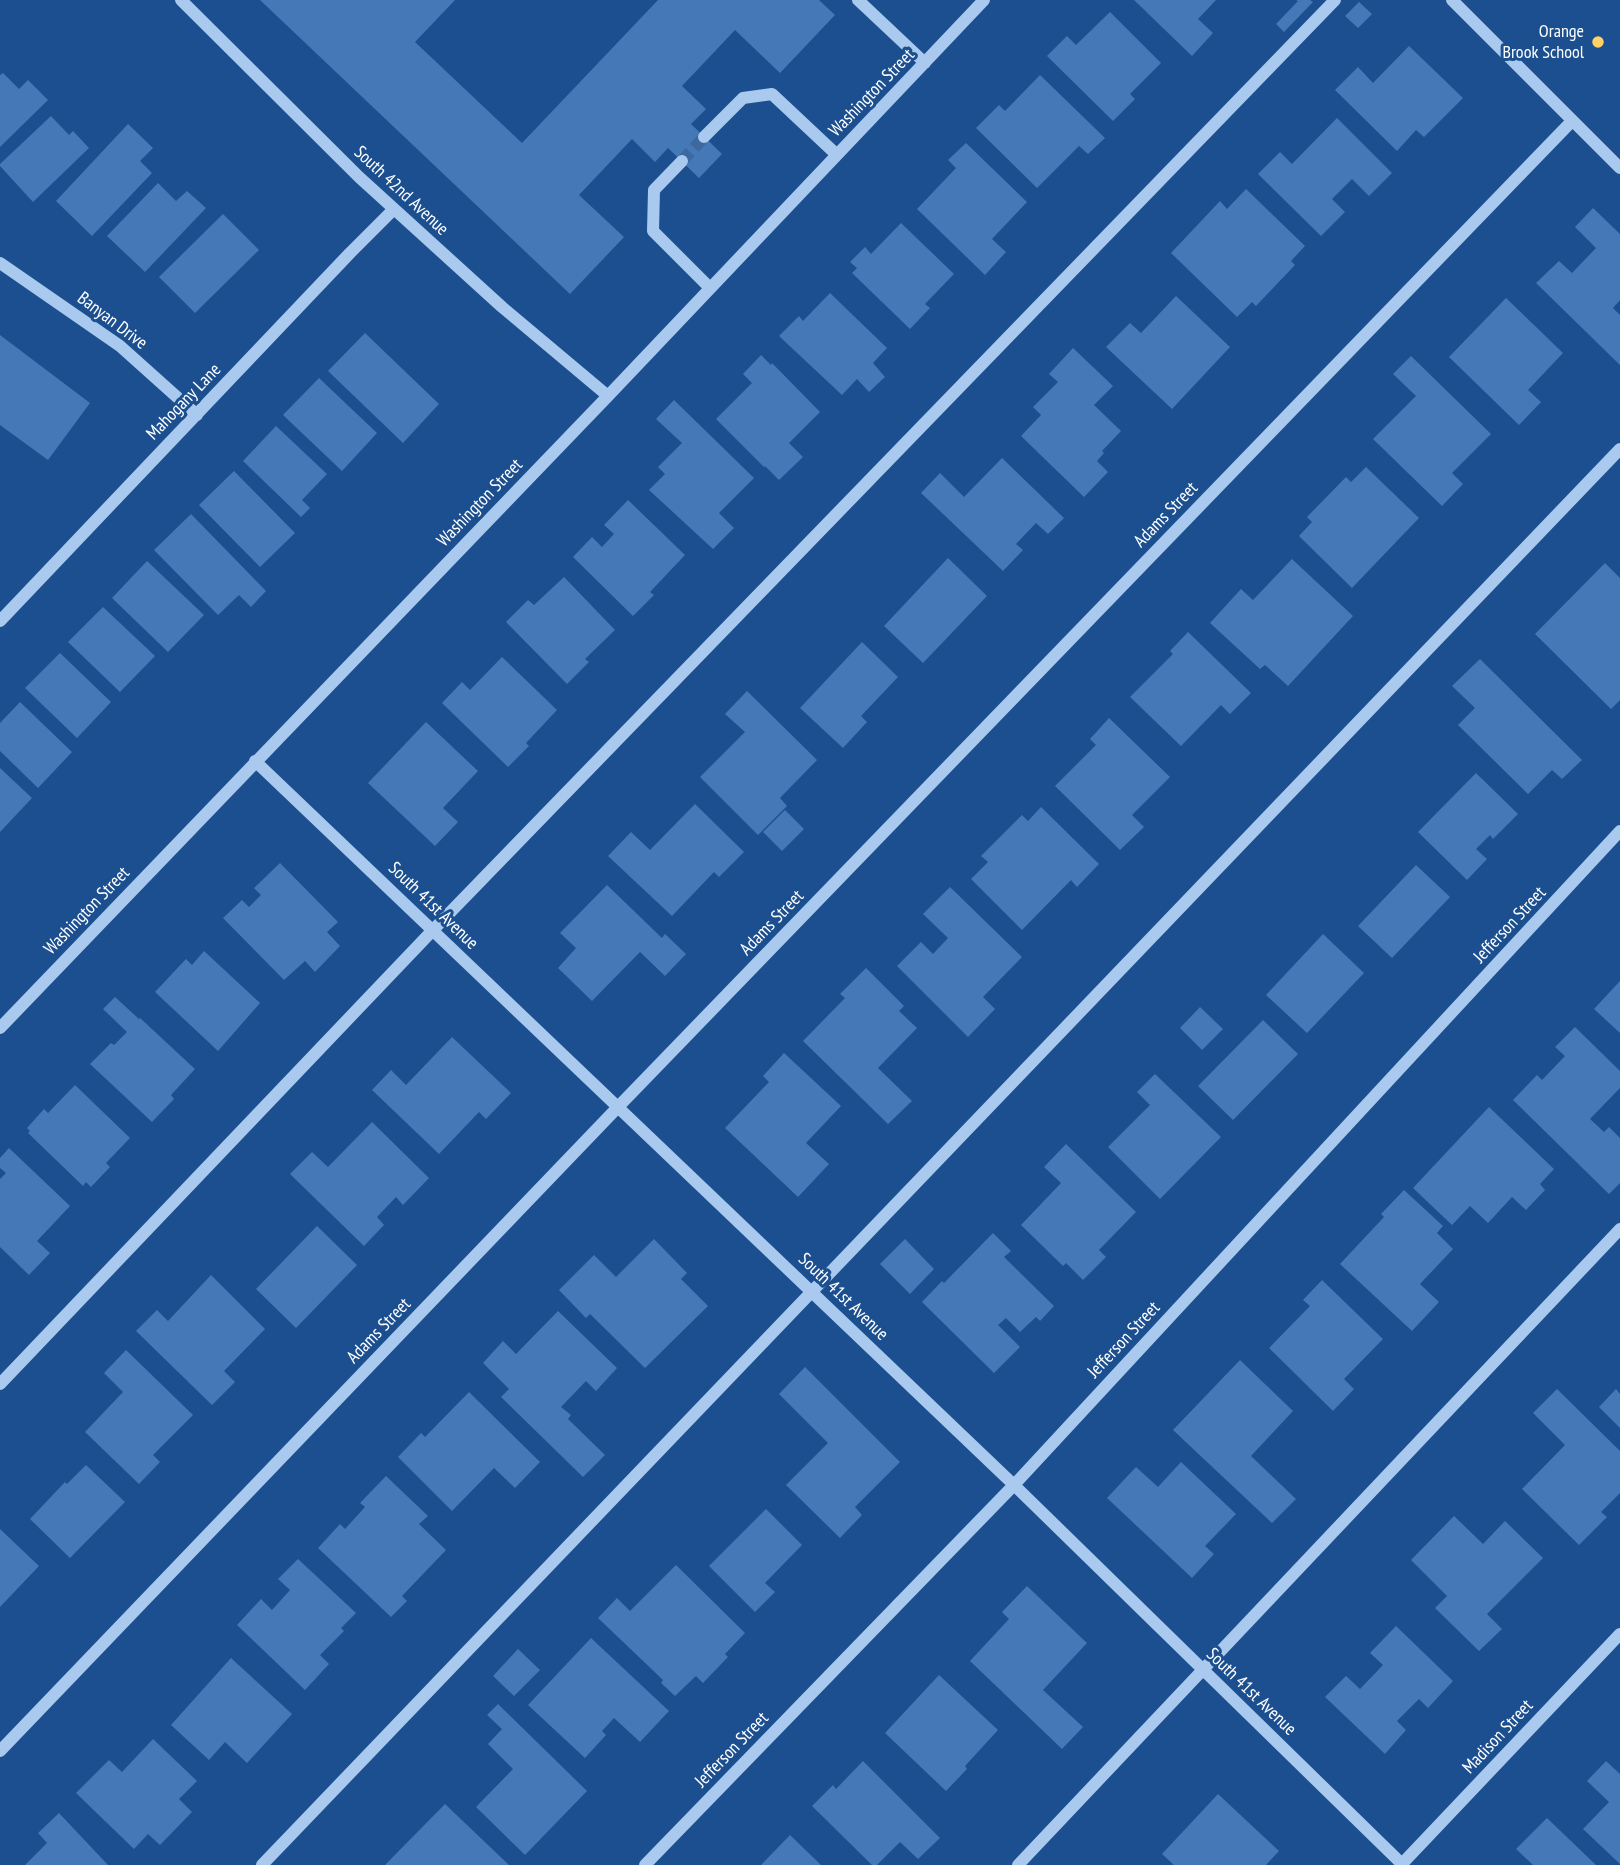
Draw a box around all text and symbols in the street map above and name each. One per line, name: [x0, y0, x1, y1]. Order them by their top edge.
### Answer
place label: Orange Brook School: [1502, 21, 1584, 64]
marker: Orange Brook School: [1590, 34, 1606, 50]
street label: Washington Street: [825, 45, 919, 141]
street label: South 42nd Avenue: [349, 142, 453, 240]
street label: Banyan Drive: [73, 288, 151, 354]
street label: Mahogany Lane: [142, 359, 226, 445]
street label: Washington Street: [433, 455, 527, 551]
street label: Adams Street: [1130, 478, 1202, 552]
street label: South 41st Avenue: [384, 858, 482, 954]
street label: Washington Street: [40, 863, 134, 959]
street label: Jefferson Street: [1469, 882, 1551, 968]
street label: Adams Street: [736, 886, 808, 960]
street label: South 41st Avenue: [794, 1249, 892, 1345]
street label: Adams Street: [343, 1294, 415, 1368]
street label: Jefferson Street: [1083, 1297, 1165, 1383]
street label: South 41st Avenue: [1202, 1644, 1300, 1740]
street label: Madison Street: [1458, 1696, 1538, 1778]
street label: Jefferson Street: [691, 1708, 773, 1792]

